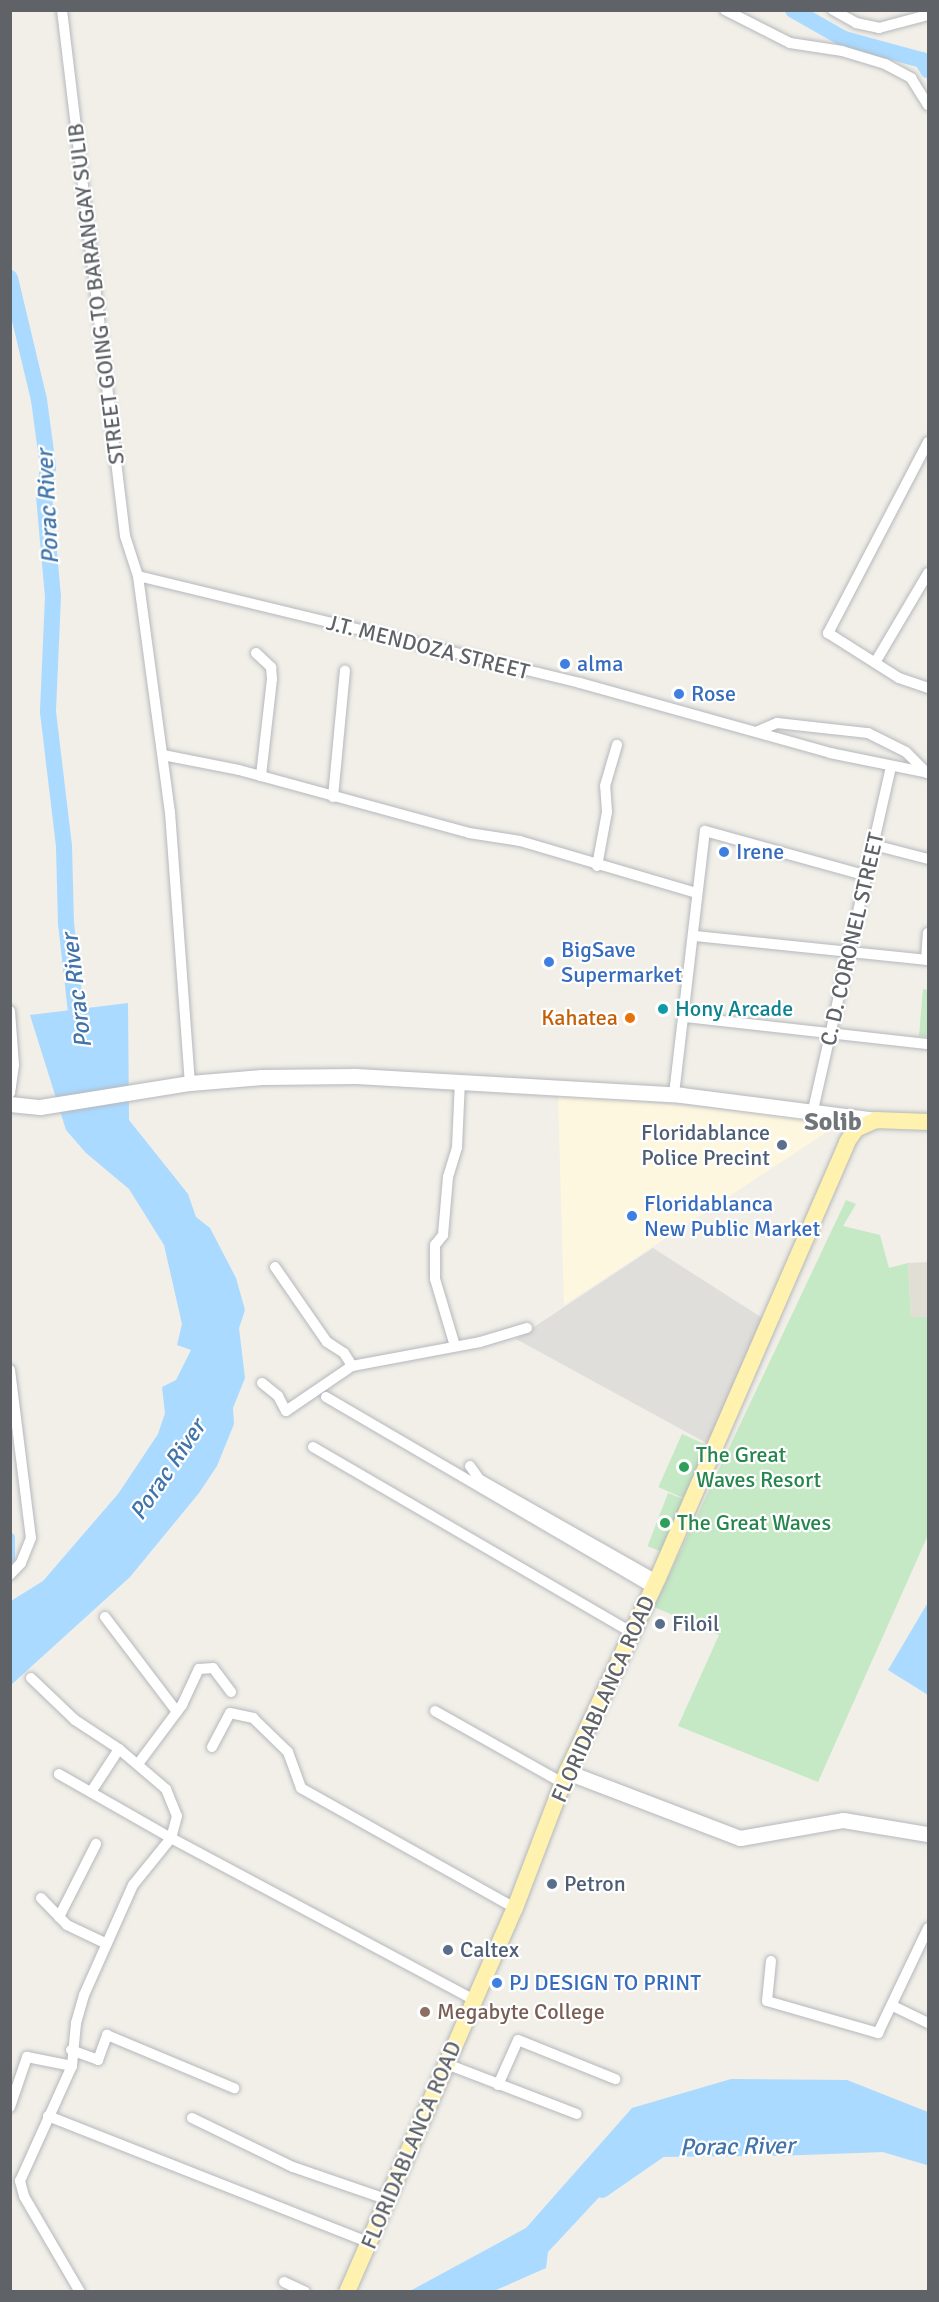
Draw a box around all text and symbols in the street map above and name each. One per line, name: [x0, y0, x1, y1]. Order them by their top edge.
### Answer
street label: STREET GOING TO BARANGAY SULIB: [62, 122, 130, 466]
water label: Porac River: [31, 449, 65, 565]
street label: J.T. MENDOZA STREET: [324, 609, 532, 685]
place label: alma: [577, 651, 623, 677]
marker: alma: [558, 657, 572, 671]
place label: Rose: [691, 681, 736, 707]
marker: Rose: [672, 687, 686, 701]
street label: C. D. CORONEL STREET: [815, 830, 889, 1048]
place label: Irene: [736, 839, 784, 865]
marker: Irene: [717, 845, 731, 859]
water label: Porac River: [56, 932, 98, 1050]
place label: BigSave Supermarket: [561, 936, 682, 987]
marker: BigSave Supermarket: [542, 955, 556, 969]
place label: Hony Arcade: [675, 996, 793, 1022]
marker: Hony Arcade: [656, 1002, 670, 1016]
place label: Kahatea: [541, 1005, 618, 1031]
marker: Kahatea: [623, 1011, 637, 1025]
district label: Solib: [804, 1107, 862, 1139]
place label: Floridablance Police Precint: [641, 1119, 770, 1170]
marker: Floridablance Police Precint: [775, 1138, 789, 1152]
place label: Floridablanca New Public Market: [644, 1190, 820, 1242]
marker: Floridablanca New Public Market: [625, 1209, 639, 1223]
water label: Porac River: [124, 1414, 212, 1526]
place label: The Great Waves Resort: [696, 1441, 821, 1492]
marker: The Great Waves Resort: [677, 1460, 691, 1474]
place label: The Great Waves: [677, 1510, 831, 1536]
marker: The Great Waves: [658, 1516, 672, 1530]
street label: FLORIDABLANCA ROAD: [546, 1592, 660, 1806]
place label: Filoil: [672, 1611, 720, 1637]
marker: Filoil: [653, 1617, 667, 1631]
place label: Petron: [564, 1871, 626, 1897]
marker: Petron: [545, 1877, 559, 1891]
place label: Caltex: [460, 1937, 519, 1963]
marker: Caltex: [441, 1943, 455, 1957]
place label: PJ DESIGN TO PRINT: [509, 1970, 701, 1996]
marker: PJ DESIGN TO PRINT: [490, 1976, 504, 1990]
place label: Megabyte College: [437, 1999, 605, 2025]
marker: Megabyte College: [418, 2005, 432, 2019]
street label: FLORIDABLANCA ROAD: [355, 2037, 467, 2253]
water label: Porac River: [679, 2132, 795, 2162]

